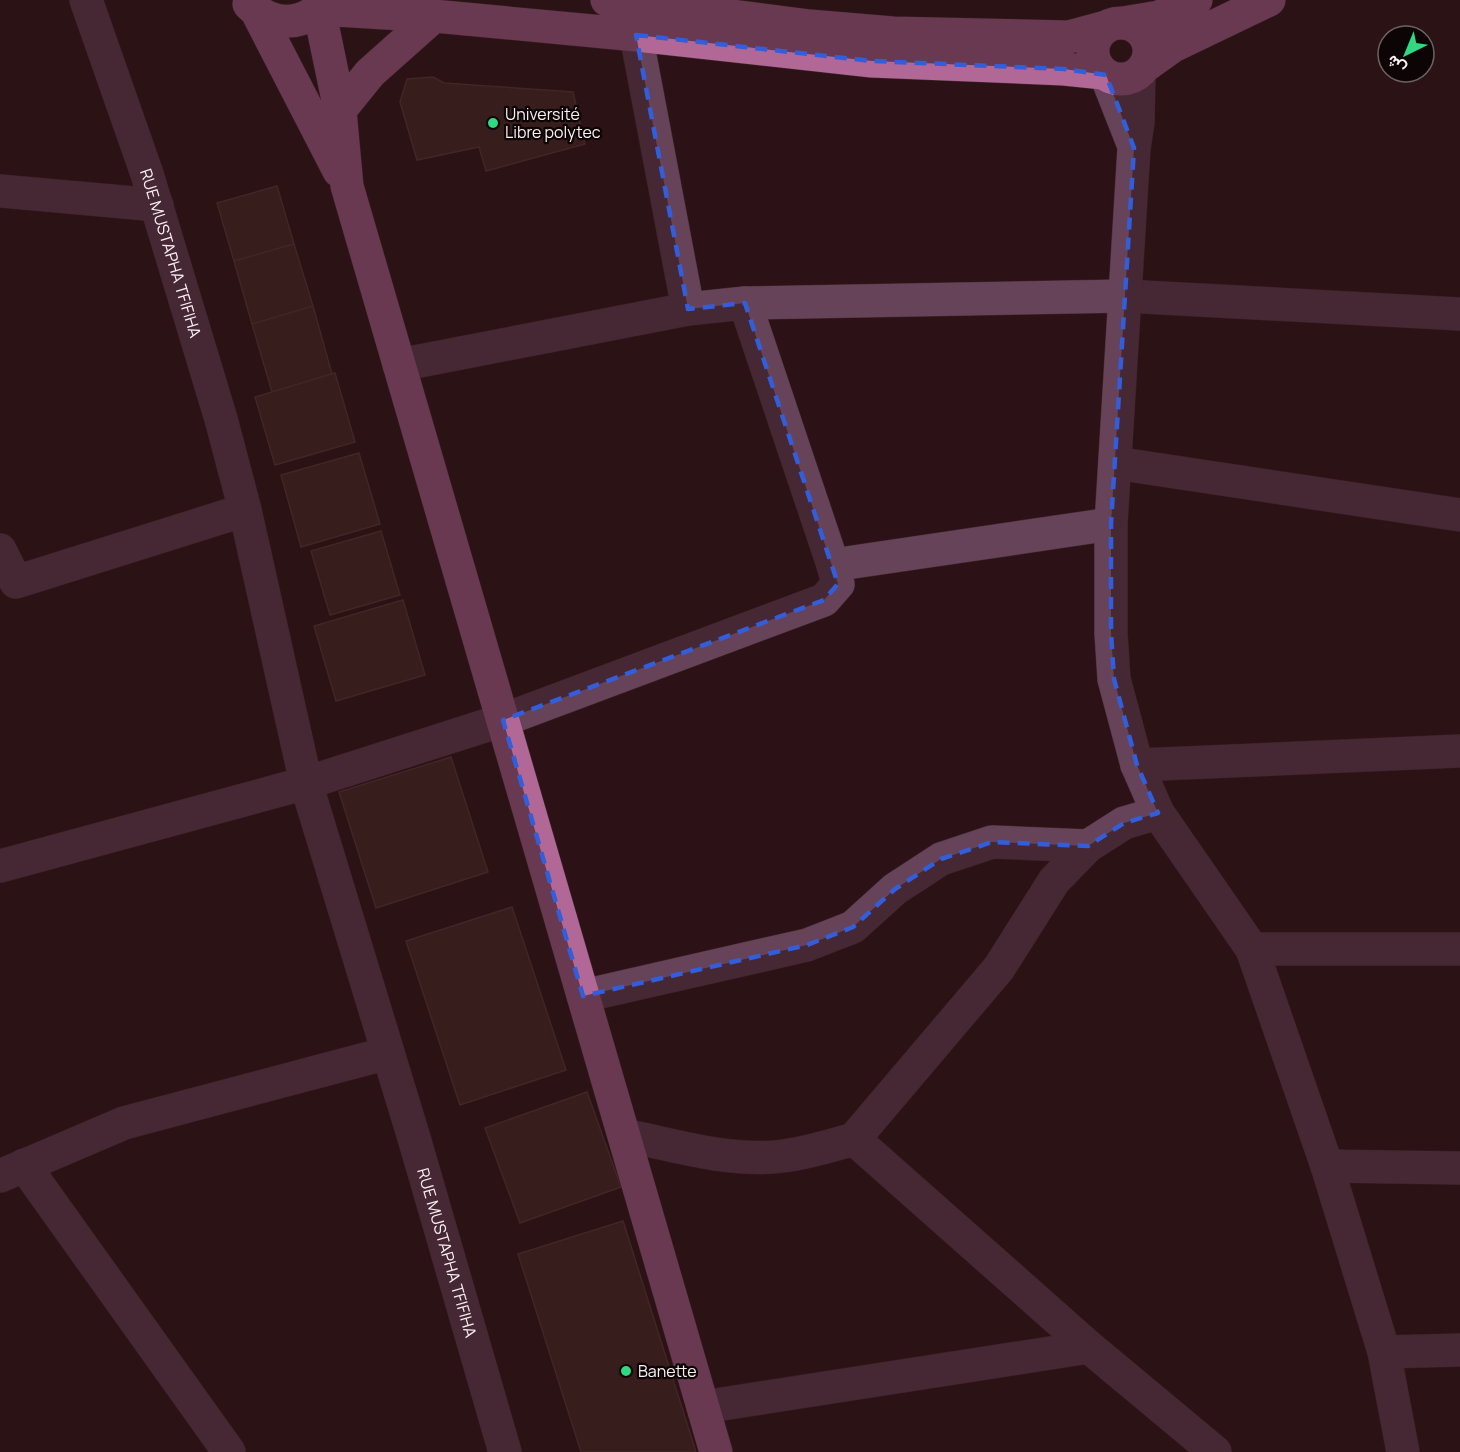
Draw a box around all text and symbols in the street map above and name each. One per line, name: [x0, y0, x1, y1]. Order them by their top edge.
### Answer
north arrow: [1376, 24, 1436, 84]
text: ش: [1381, 50, 1410, 80]
place label: Université Libre polytec: [505, 103, 601, 143]
marker: Université Libre polytec: [486, 116, 500, 130]
street label: RUE MUSTAPHA TFIFIHA: [135, 166, 207, 340]
street label: RUE MUSTAPHA TFIFIHA: [412, 1165, 482, 1340]
place label: Banette: [638, 1360, 697, 1382]
marker: Banette: [619, 1364, 633, 1378]

